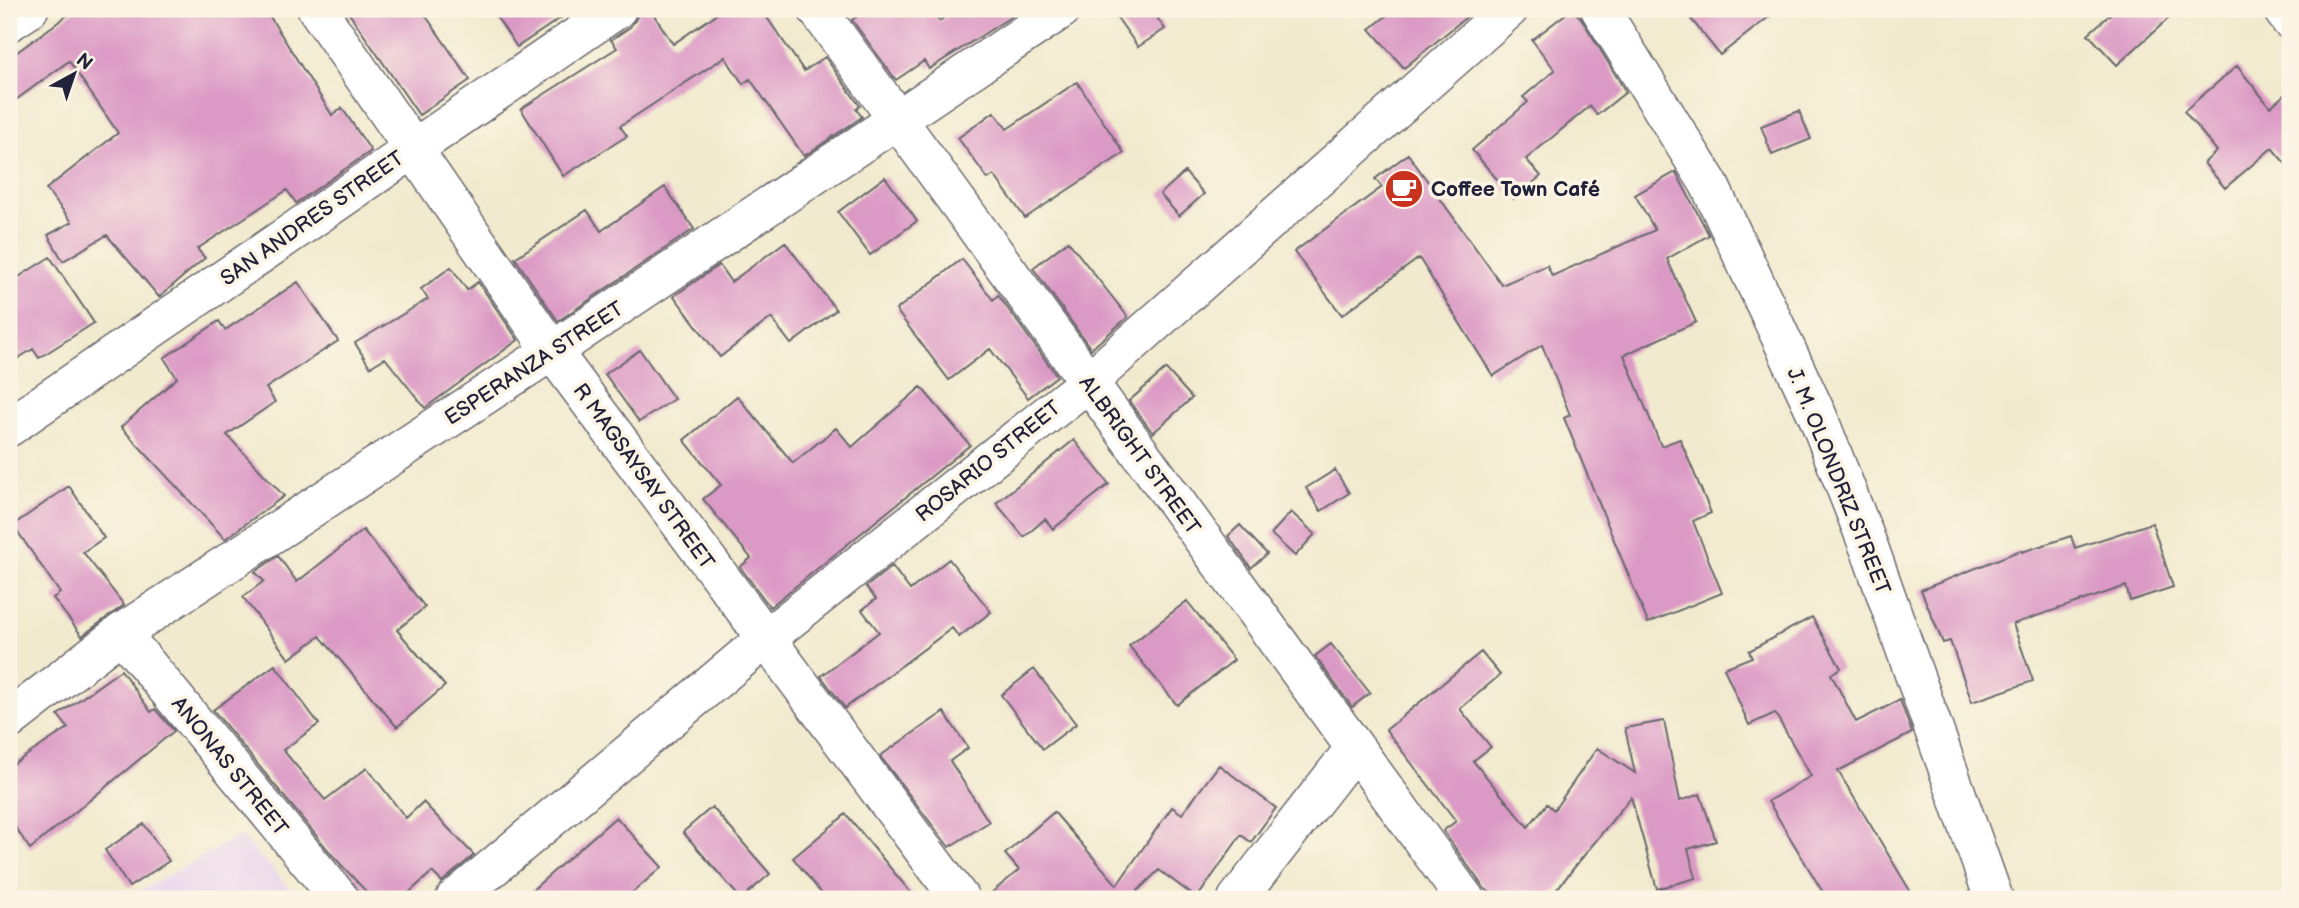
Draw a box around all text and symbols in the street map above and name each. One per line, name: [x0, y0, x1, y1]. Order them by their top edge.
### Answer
north arrow: [38, 38, 108, 108]
text: N: [71, 49, 97, 76]
street label: SAN ANDRES STREET: [216, 145, 409, 291]
cafe icon: Coffee Town Café: [1383, 168, 1425, 210]
place label: Coffee Town Café: [1431, 177, 1600, 202]
street label: ESPERANZA STREET: [440, 296, 629, 431]
street label: J. M. OLONDRIZ STREET: [1782, 364, 1896, 599]
street label: ALBRIGHT STREET: [1074, 371, 1206, 540]
street label: R MAGSAYSAY STREET: [568, 378, 720, 574]
street label: ROSARIO STREET: [911, 395, 1066, 528]
street label: ANONAS STREET: [166, 692, 293, 841]

